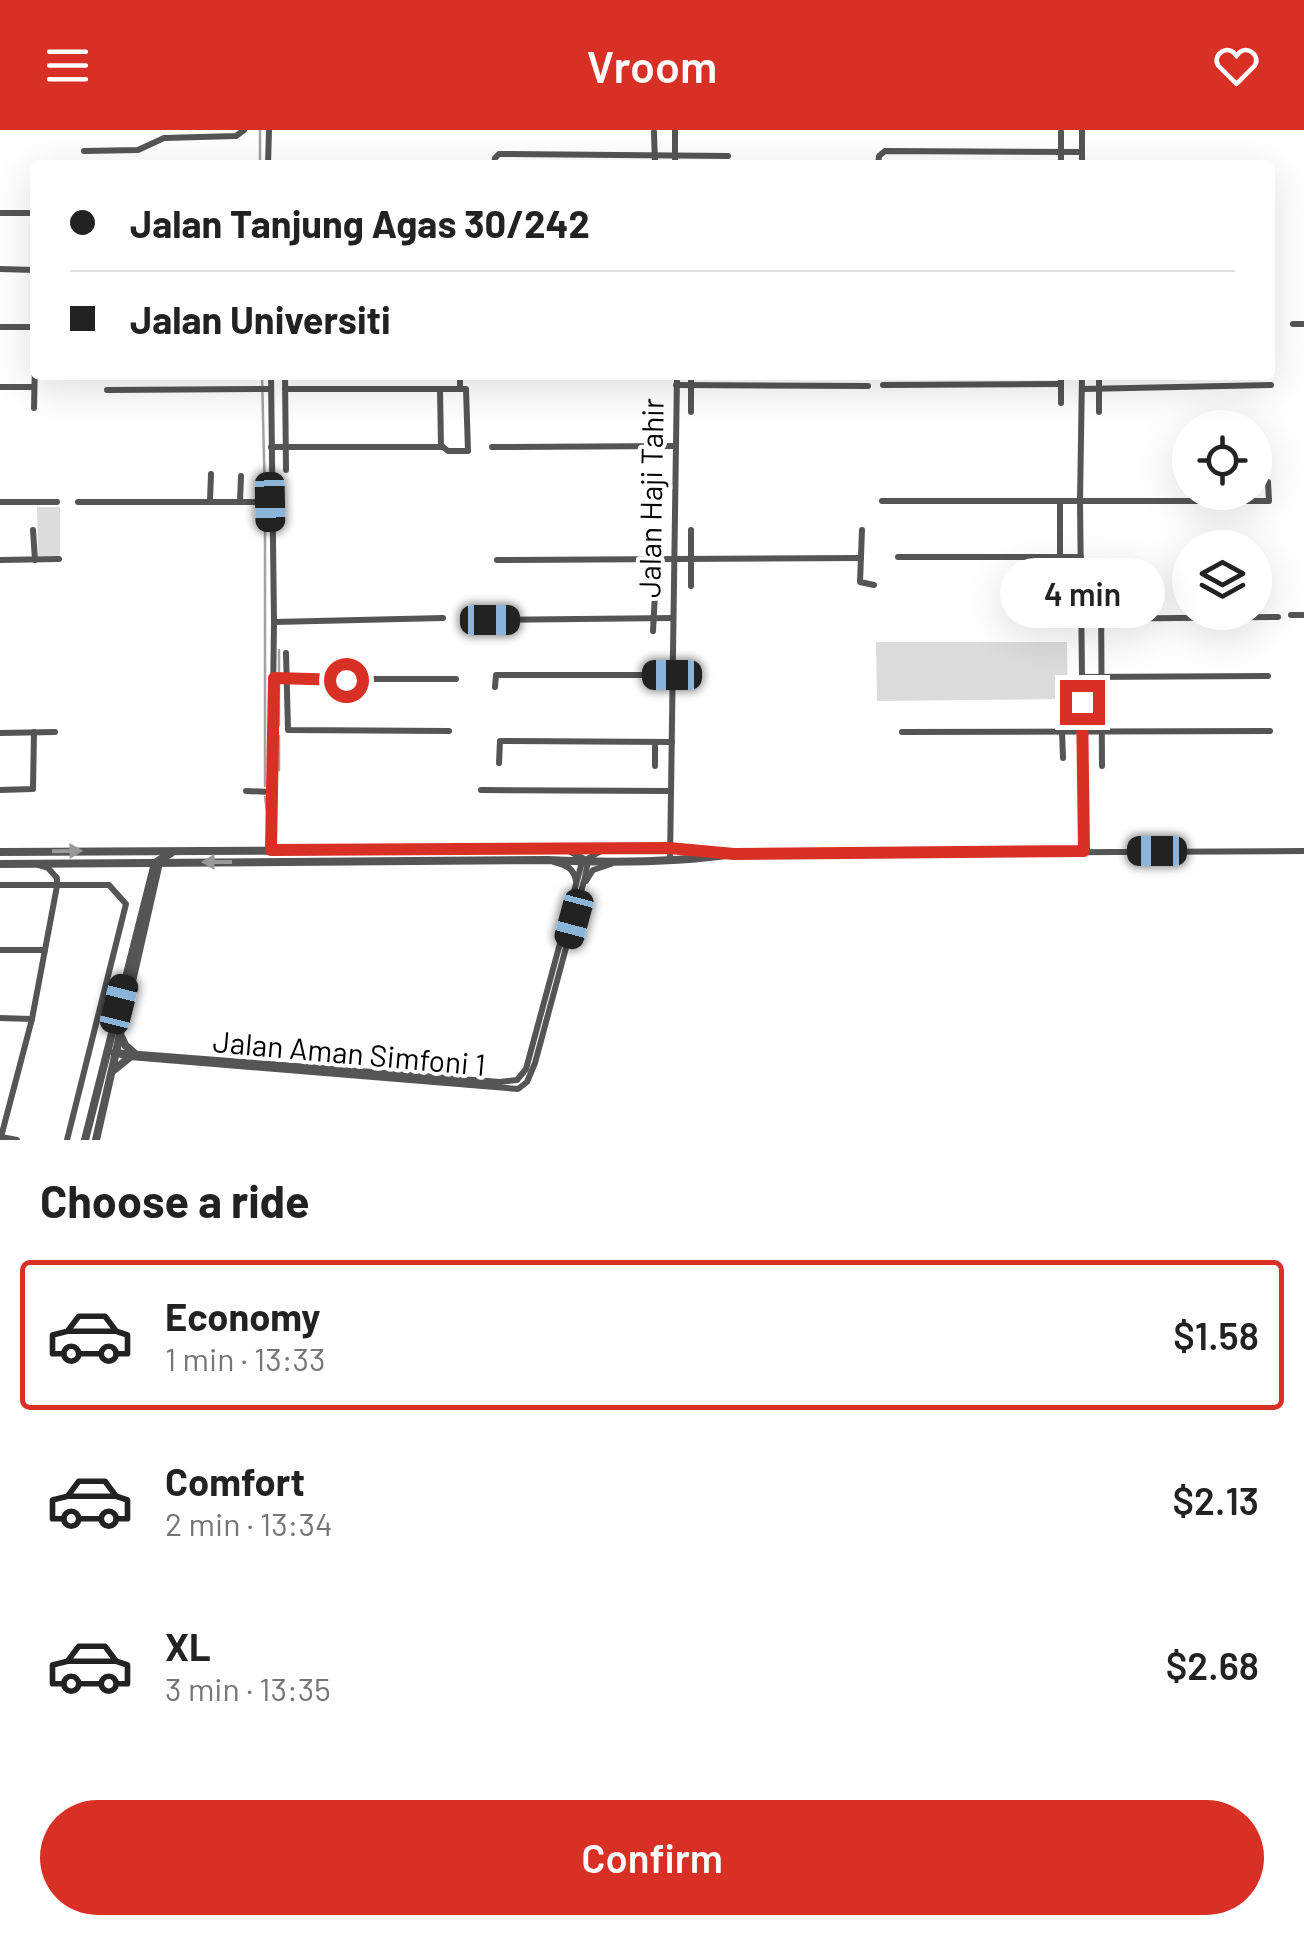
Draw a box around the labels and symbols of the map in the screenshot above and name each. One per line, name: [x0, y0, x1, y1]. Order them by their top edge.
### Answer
street label: Jalan Haji Tahir: [630, 398, 670, 598]
car: [254, 472, 286, 532]
callout: 4 min: [1000, 557, 1164, 627]
car: [460, 605, 520, 635]
route start: [324, 658, 369, 703]
car: [642, 660, 702, 690]
route end: [1060, 680, 1105, 725]
car: [1127, 836, 1187, 866]
one-way arrow: [51, 843, 83, 859]
one-way arrow: [201, 854, 233, 870]
car: [552, 886, 596, 952]
car: [97, 971, 141, 1037]
street label: Jalan Aman Simfoni 1: [211, 1022, 487, 1082]

